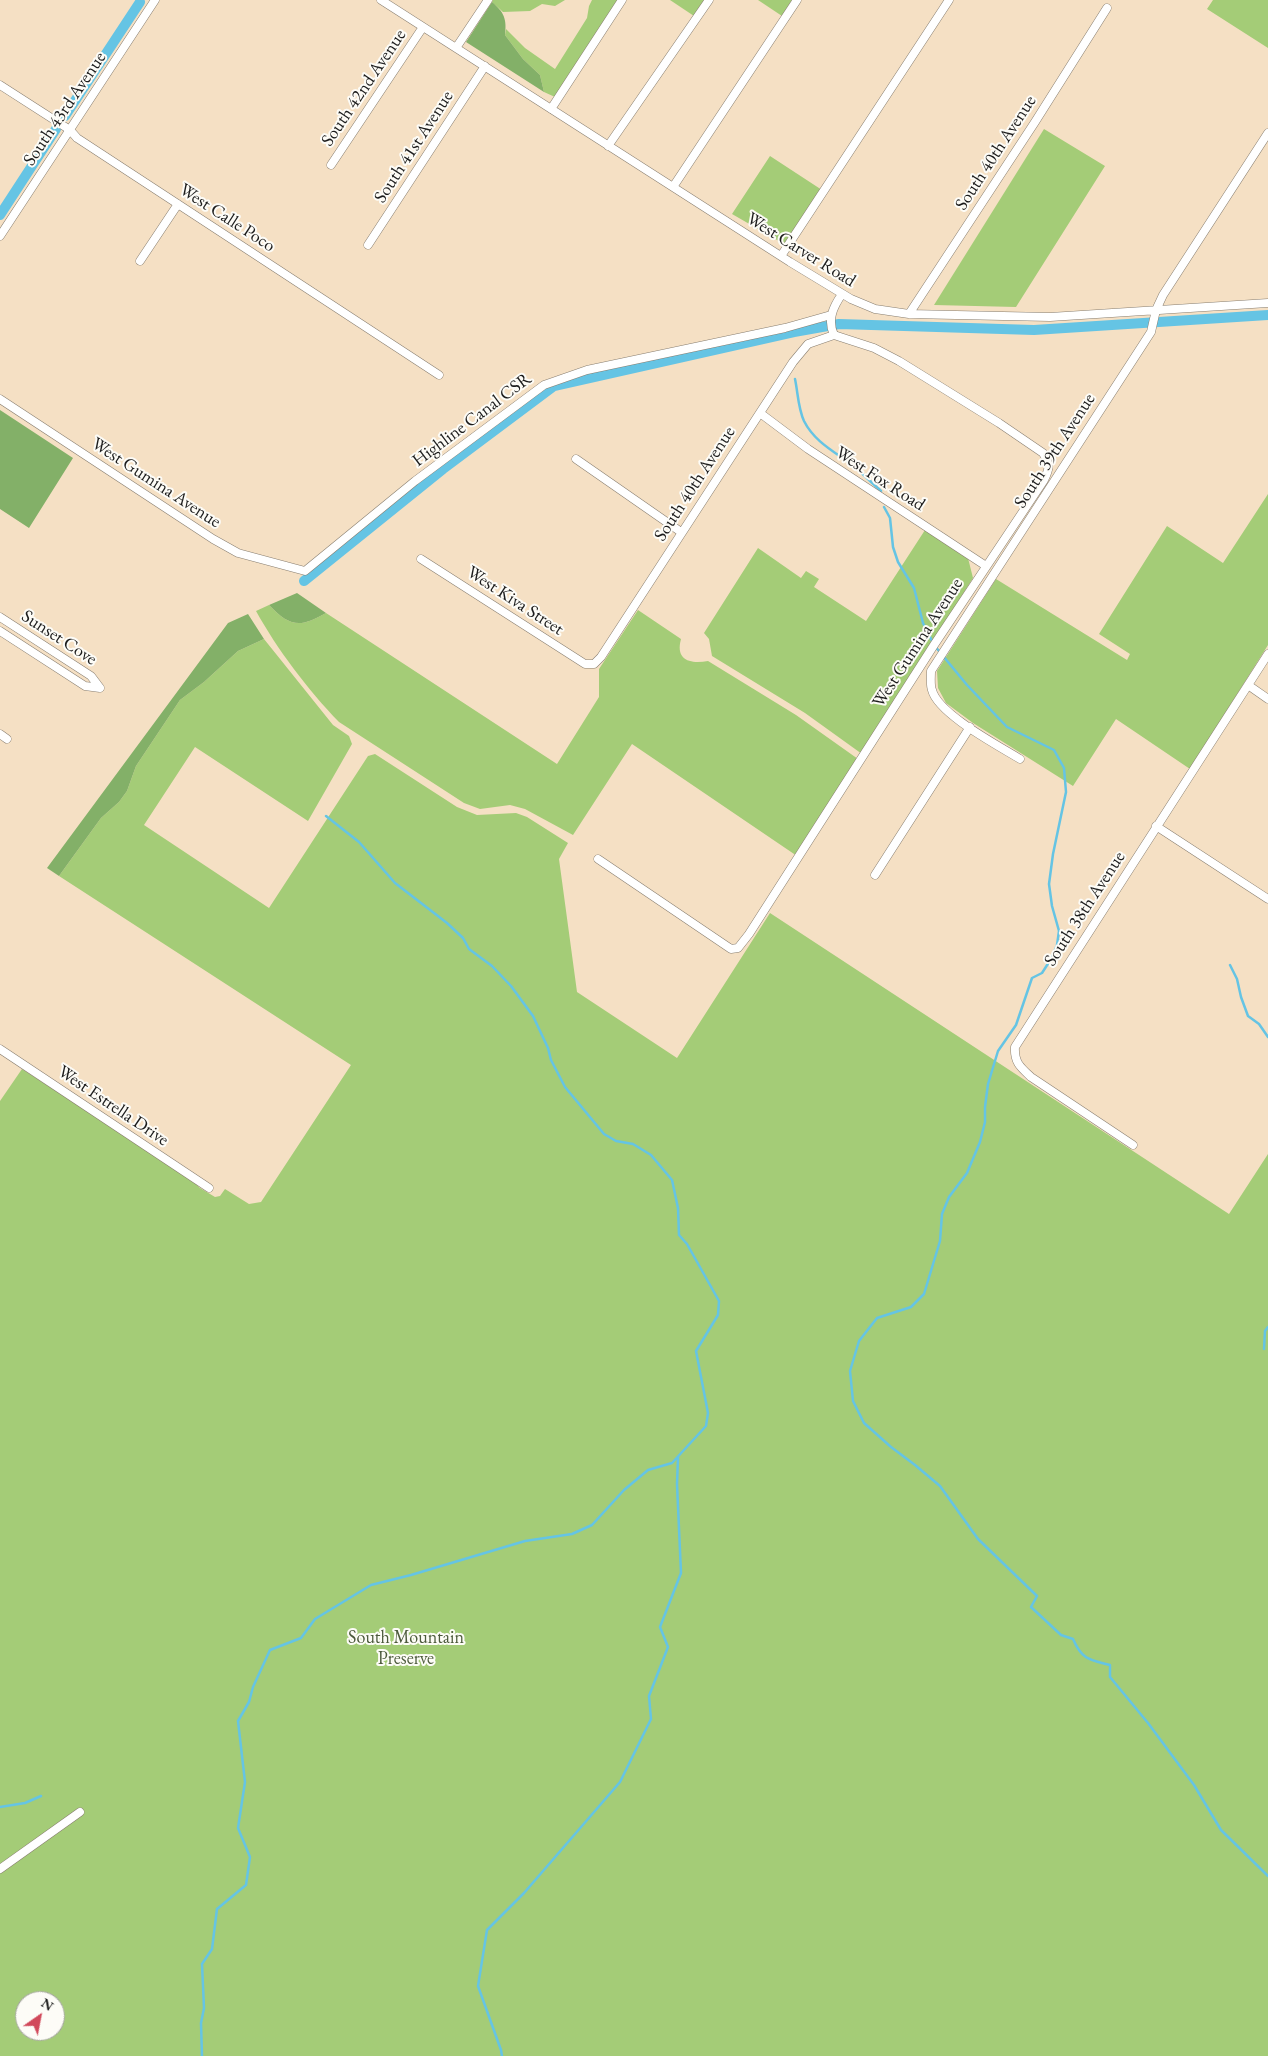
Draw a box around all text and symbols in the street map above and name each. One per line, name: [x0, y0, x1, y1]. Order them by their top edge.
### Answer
street label: South 42nd Avenue: [317, 25, 411, 151]
street label: South 43rd Avenue: [19, 48, 111, 170]
street label: South 41st Avenue: [370, 87, 458, 207]
street label: South 40th Avenue: [951, 91, 1041, 215]
street label: West Calle Poco: [175, 179, 279, 257]
street label: West Carver Road: [742, 208, 860, 292]
street label: Highline Canal CSR: [408, 368, 536, 472]
street label: South 39th Avenue: [1010, 389, 1100, 513]
street label: South 40th Avenue: [650, 422, 740, 546]
street label: West Gumina Avenue: [87, 433, 225, 533]
street label: West Fox Road: [831, 442, 929, 516]
street label: West Kiva Street: [462, 562, 568, 640]
street label: West Gumina Avenue: [868, 574, 968, 712]
street label: Sunset Cove: [17, 606, 101, 670]
street label: South 38th Avenue: [1040, 847, 1130, 971]
street label: West Estrella Drive: [53, 1061, 173, 1151]
park label: South Mountain Preserve: [348, 1627, 464, 1670]
north arrow: [15, 1991, 65, 2041]
text: N: [38, 1994, 57, 2015]

